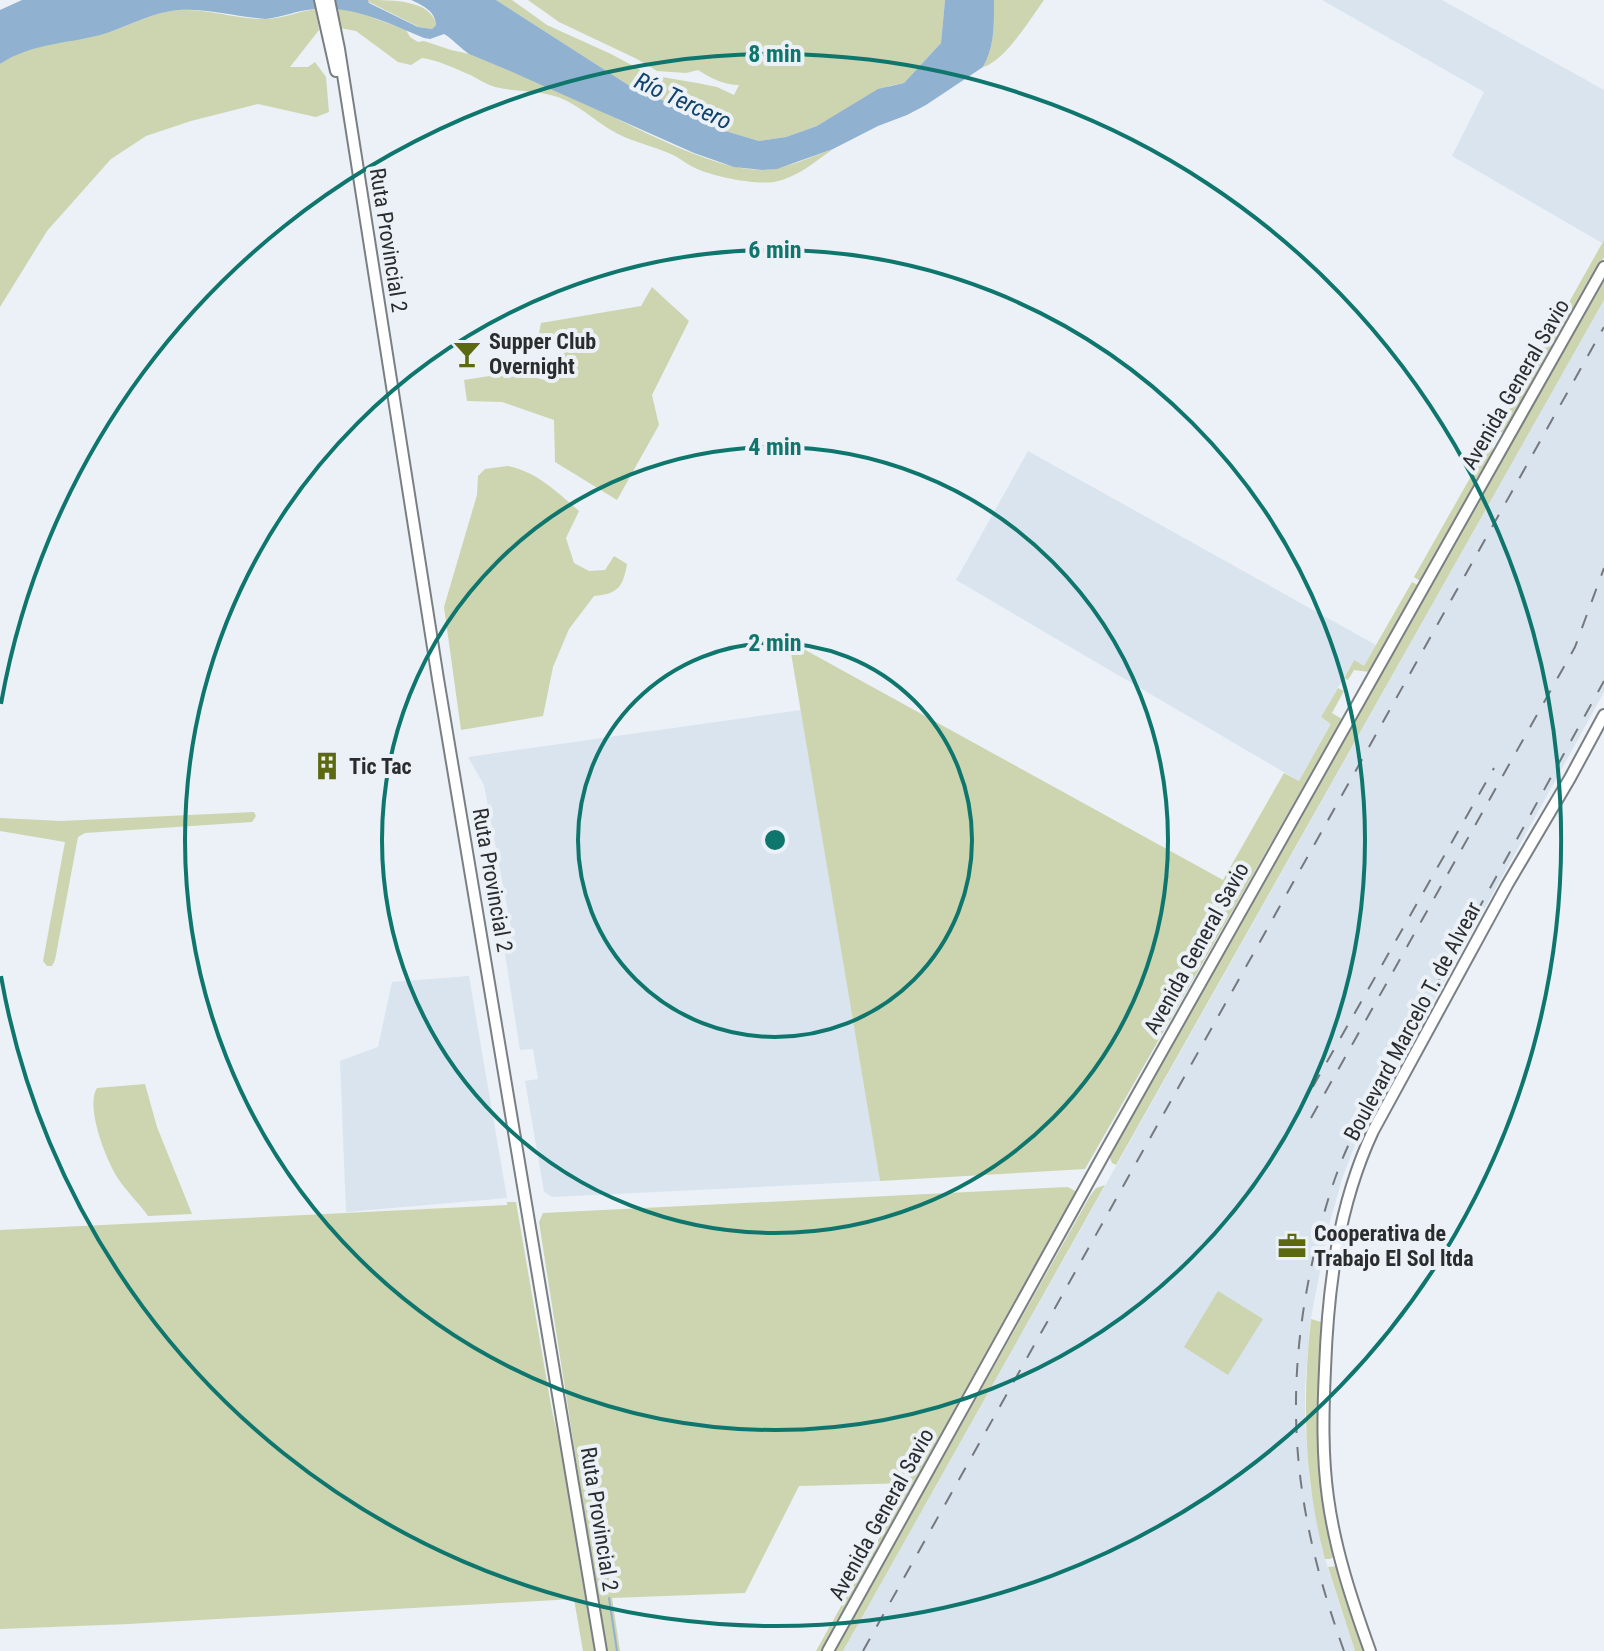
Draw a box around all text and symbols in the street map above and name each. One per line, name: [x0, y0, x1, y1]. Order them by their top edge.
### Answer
text: 8 min: [748, 40, 802, 68]
water label: Río Tercero: [630, 66, 736, 136]
street label: Ruta Provincial 2: [365, 166, 412, 314]
text: 6 min: [748, 236, 802, 264]
street label: Avenida General Savio: [1457, 295, 1574, 474]
place label: Supper Club Overnight: [489, 329, 596, 379]
bar icon: Supper Club Overnight: [452, 339, 482, 369]
text: 4 min: [748, 433, 802, 461]
text: 2 min: [748, 629, 802, 657]
building icon: Tic Tac: [312, 751, 342, 781]
place label: Tic Tac: [349, 754, 412, 779]
street label: Ruta Provincial 2: [468, 806, 517, 954]
centre of rings: [761, 826, 789, 854]
street label: Avenida General Savio: [1139, 858, 1254, 1038]
street label: Boulevard Marcelo T. de Alvear: [1339, 897, 1486, 1145]
place label: Cooperativa de Trabajo El Sol ltda: [1314, 1221, 1474, 1271]
office icon: Cooperativa de Trabajo El Sol ltda: [1277, 1231, 1307, 1261]
street label: Avenida General Savio: [824, 1424, 939, 1604]
street label: Ruta Provincial 2: [576, 1445, 623, 1593]

